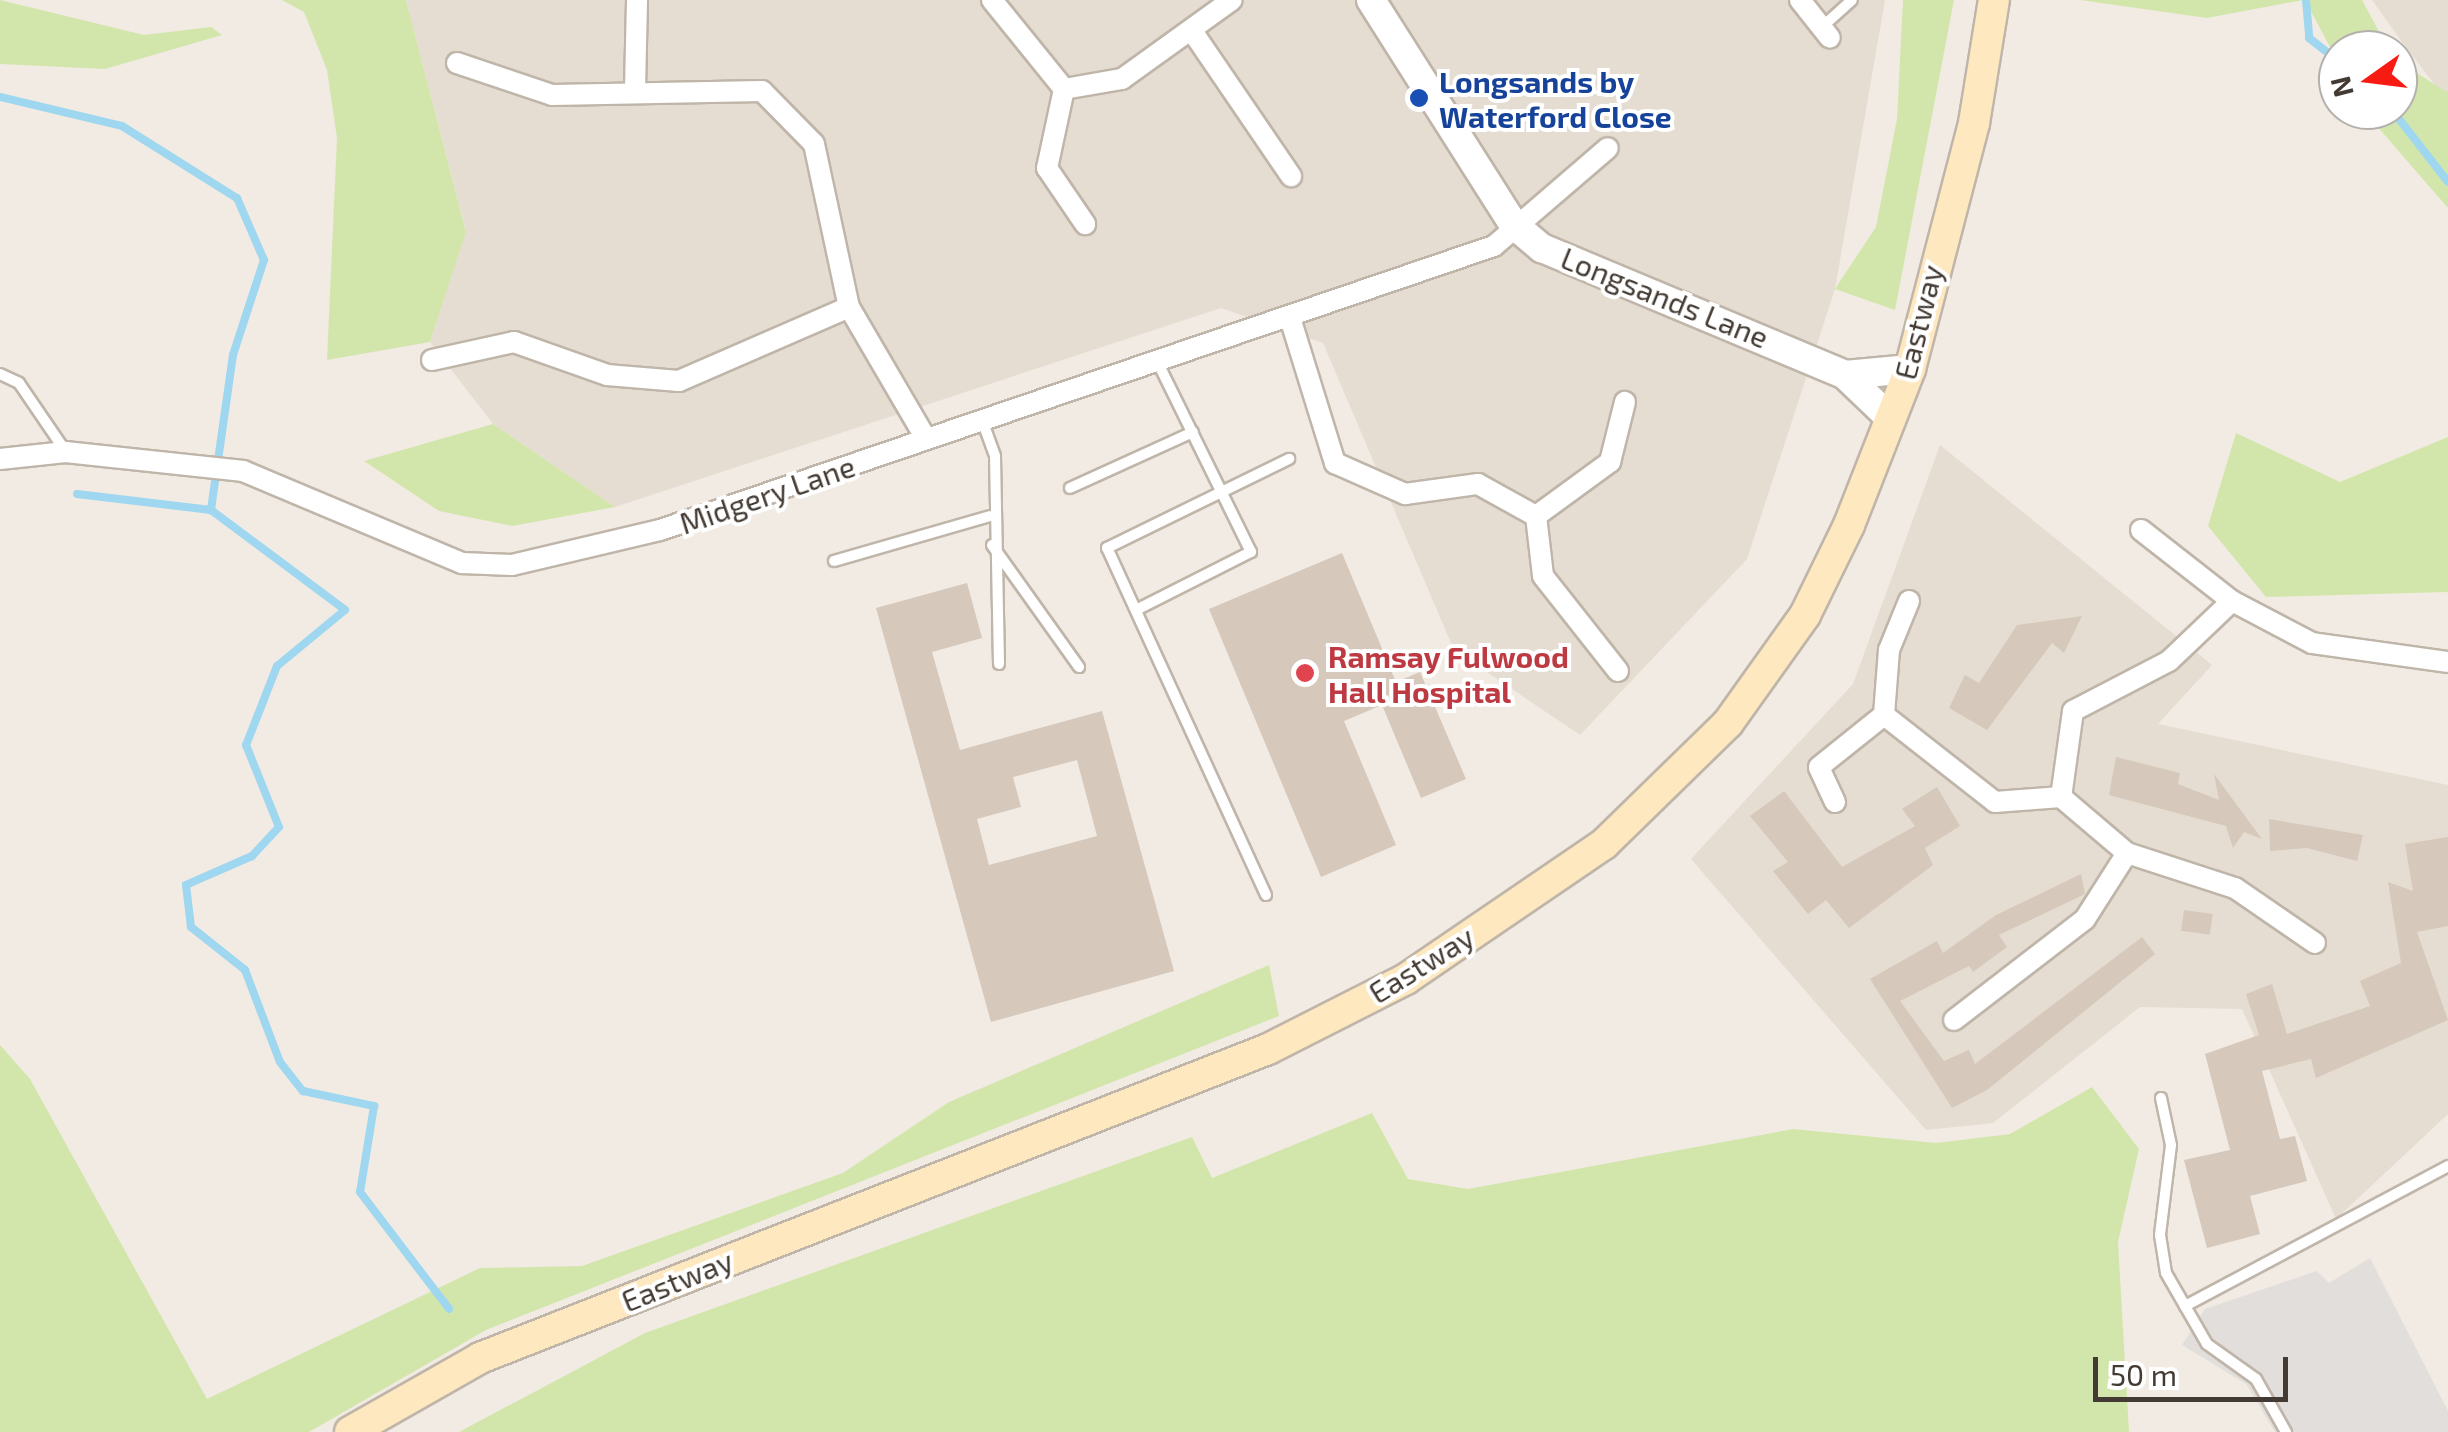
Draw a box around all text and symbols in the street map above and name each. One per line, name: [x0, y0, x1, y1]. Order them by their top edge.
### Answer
north arrow: [2318, 30, 2418, 130]
place label: Longsands by Waterford Close: [1439, 63, 1672, 134]
text: N: [2322, 73, 2360, 101]
marker: Longsands by Waterford Close: [1408, 87, 1430, 109]
street label: Longsands Lane: [1556, 239, 1774, 355]
street label: Eastway: [1886, 261, 1950, 383]
street label: Midgery Lane: [674, 447, 860, 541]
place label: Ramsay Fulwood Hall Hospital: [1328, 638, 1569, 708]
marker: Ramsay Fulwood Hall Hospital: [1292, 660, 1318, 686]
street label: Eastway: [1362, 918, 1480, 1010]
street label: Eastway: [616, 1241, 738, 1319]
scale bar: [2098, 1337, 2293, 1399]
text: 50 m: [2110, 1356, 2177, 1392]

